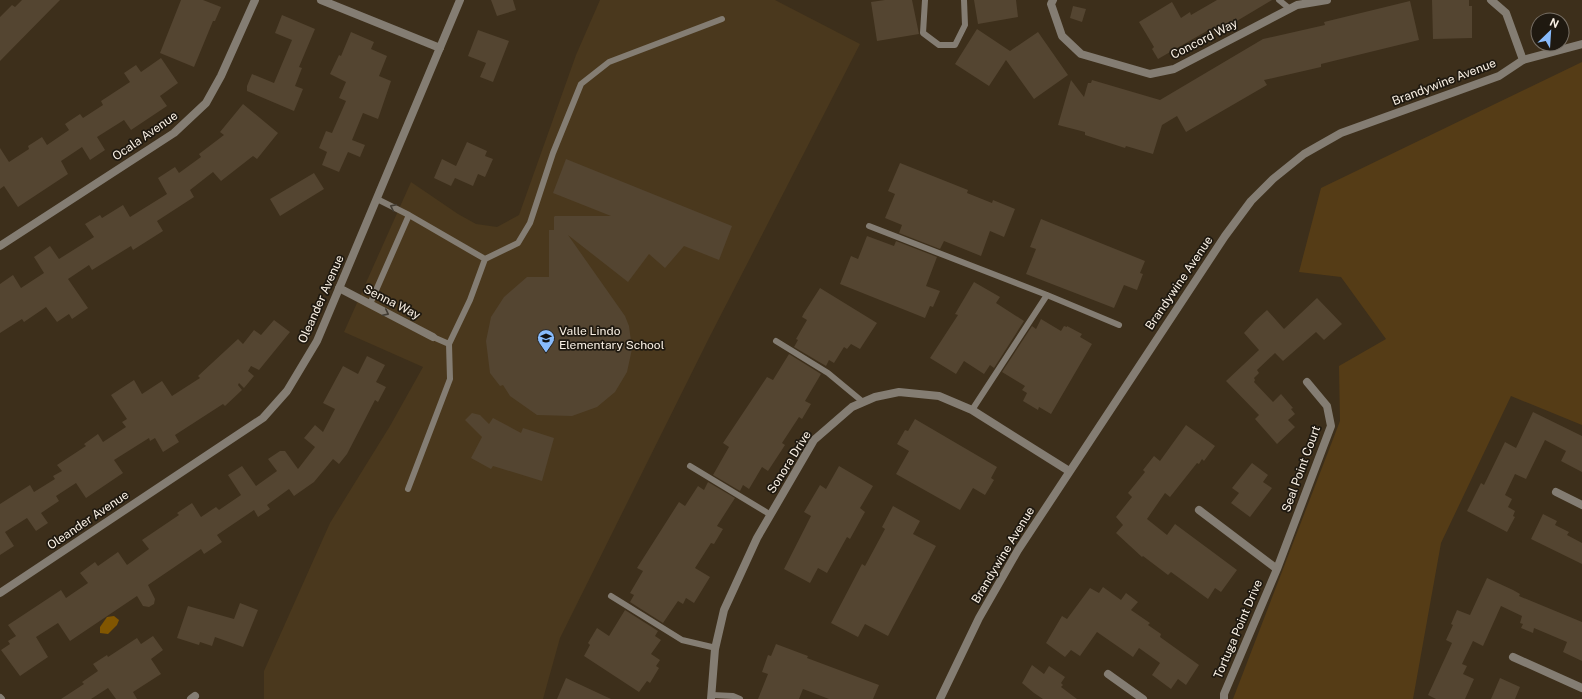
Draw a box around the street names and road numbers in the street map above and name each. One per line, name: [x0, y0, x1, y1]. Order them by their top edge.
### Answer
street label: Concord Way: [1168, 16, 1240, 62]
street label: Brandywine Avenue: [1390, 56, 1498, 108]
street label: Ocala Avenue: [110, 108, 180, 164]
street label: Brandywine Avenue: [1142, 233, 1216, 332]
street label: Oleander Avenue: [295, 253, 347, 345]
street label: Senna Way: [361, 282, 423, 323]
street label: Seal Point Court: [1279, 424, 1323, 514]
street label: Sonora Drive: [764, 428, 814, 496]
street label: Oleander Avenue: [45, 487, 132, 552]
street label: Brandywine Avenue: [969, 504, 1037, 606]
street label: Tortuga Point Drive: [1211, 577, 1265, 681]

